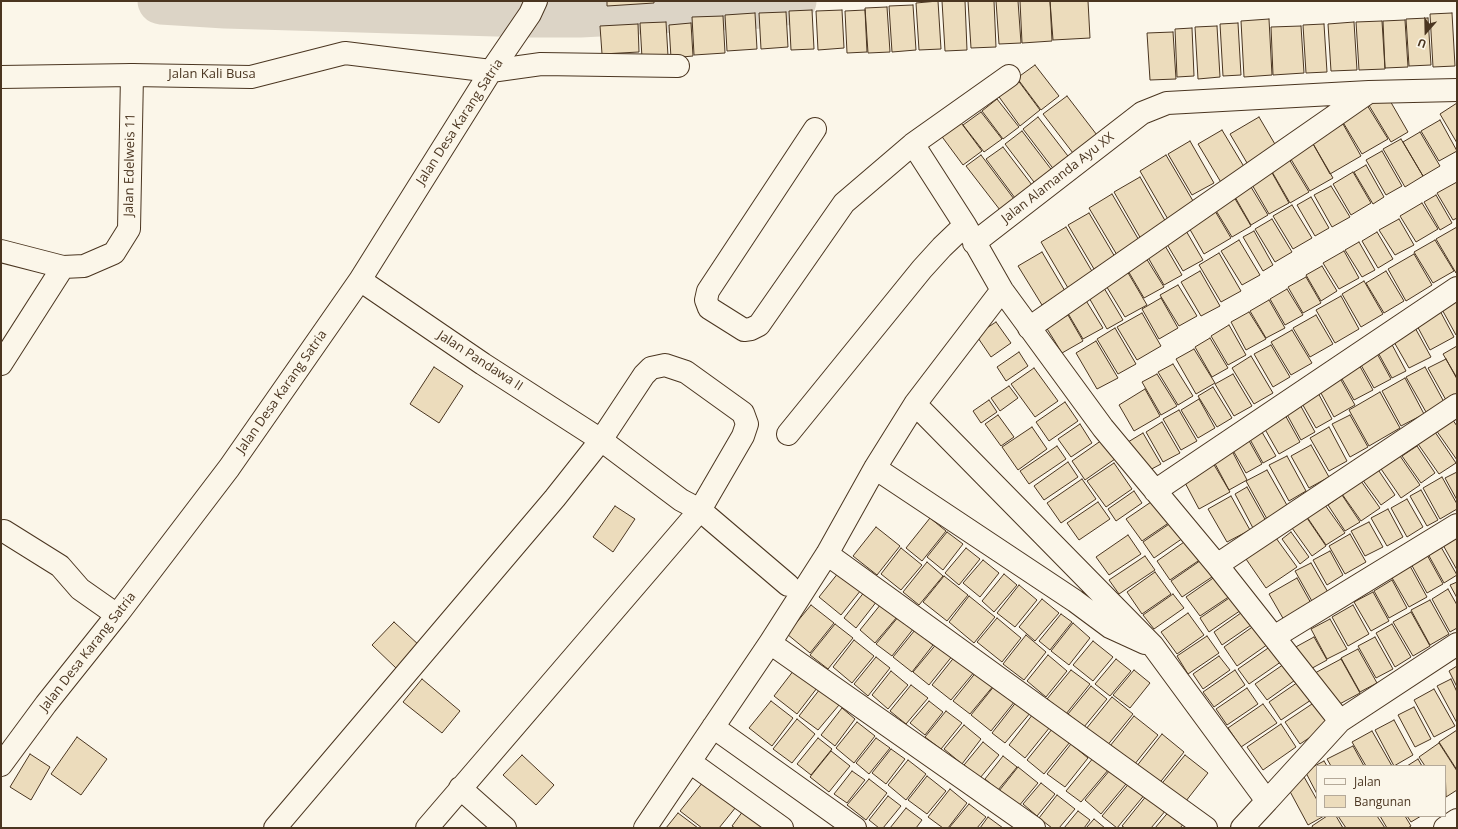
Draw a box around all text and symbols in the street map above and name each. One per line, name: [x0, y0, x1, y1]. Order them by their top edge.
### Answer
north arrow: [1406, 12, 1446, 52]
text: U: [1415, 35, 1428, 52]
street label: Jalan Desa Karang Satria: [413, 56, 507, 188]
street label: Jalan Kali Busa: [168, 66, 256, 82]
street label: Jalan Edelweis 11: [121, 113, 139, 217]
street label: Jalan Alamanda Ayu XX: [999, 129, 1117, 227]
street label: Jalan Desa Karang Satria: [233, 327, 331, 457]
street label: Jalan Pandawa II: [434, 328, 526, 394]
street label: Jalan Desa Karang Satria: [37, 589, 139, 715]
legend: [1316, 765, 1446, 817]
text: Jalan: [1354, 773, 1381, 790]
text: Bangunan: [1354, 793, 1411, 810]

